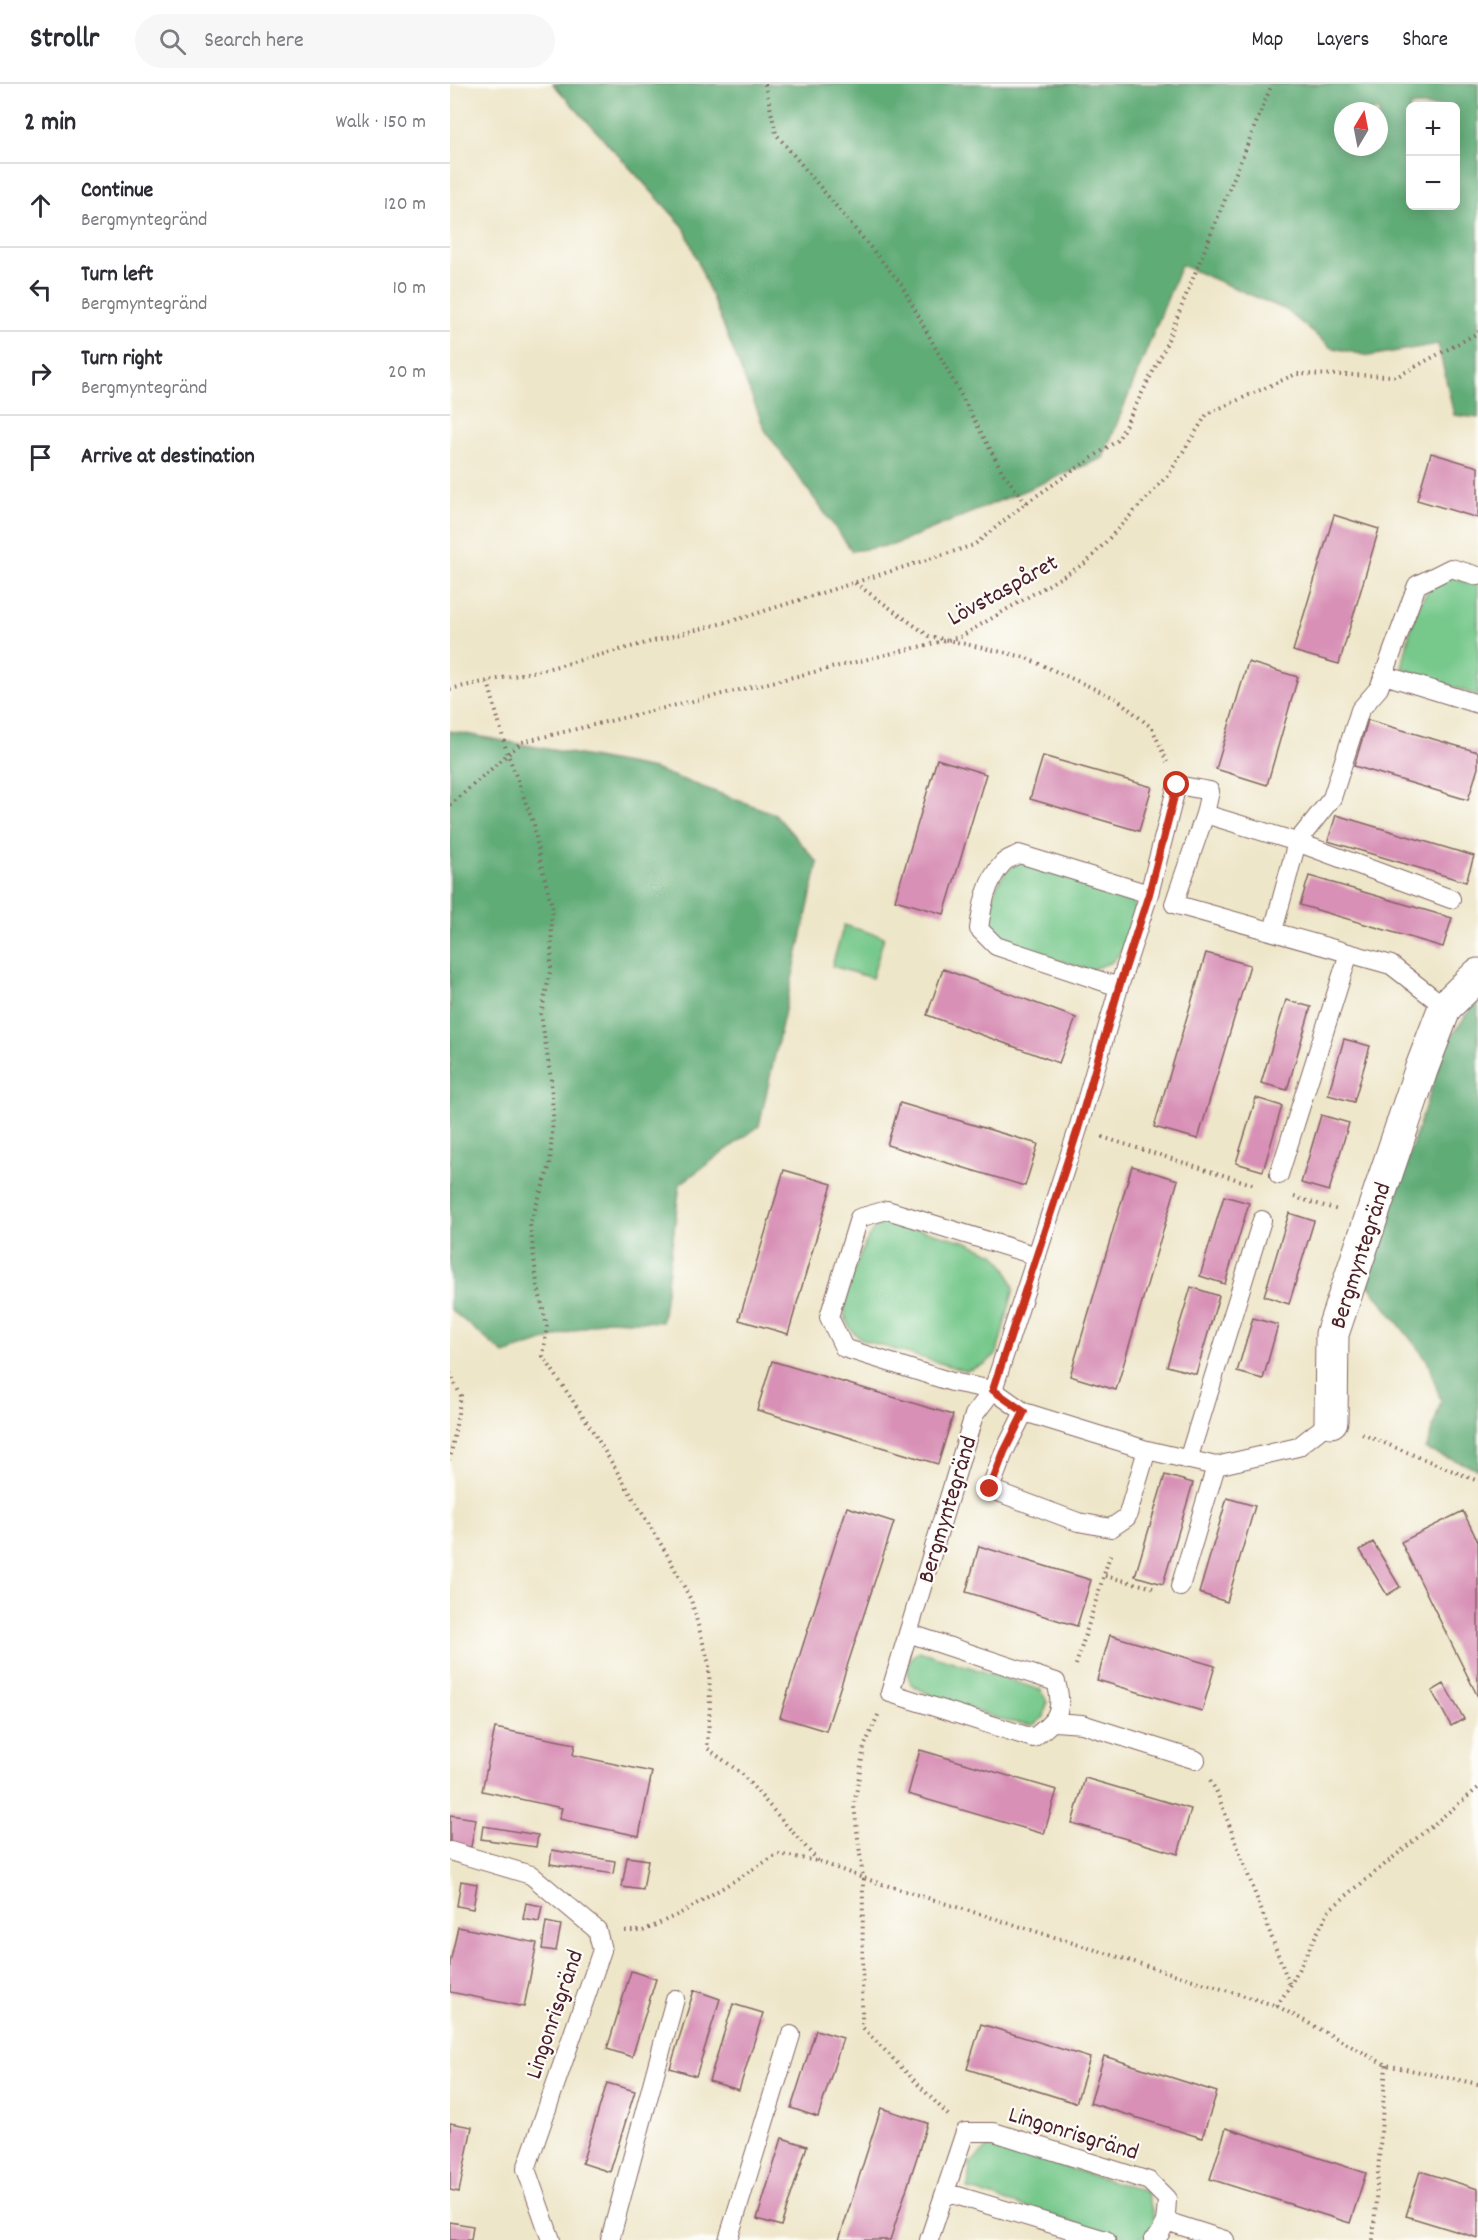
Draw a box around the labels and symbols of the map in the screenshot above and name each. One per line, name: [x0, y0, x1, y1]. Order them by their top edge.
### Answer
north arrow: [1334, 102, 1388, 156]
street label: Lövstaspåret: [942, 547, 1065, 636]
route start: [1163, 771, 1189, 797]
street label: Bergmyntegränd: [1322, 1178, 1401, 1333]
street label: Bergmyntegränd: [910, 1432, 987, 1587]
route end: [976, 1475, 1002, 1501]
street label: Lingonrisgränd: [518, 1946, 594, 2084]
street label: Lingonrisgränd: [1004, 2099, 1143, 2171]

